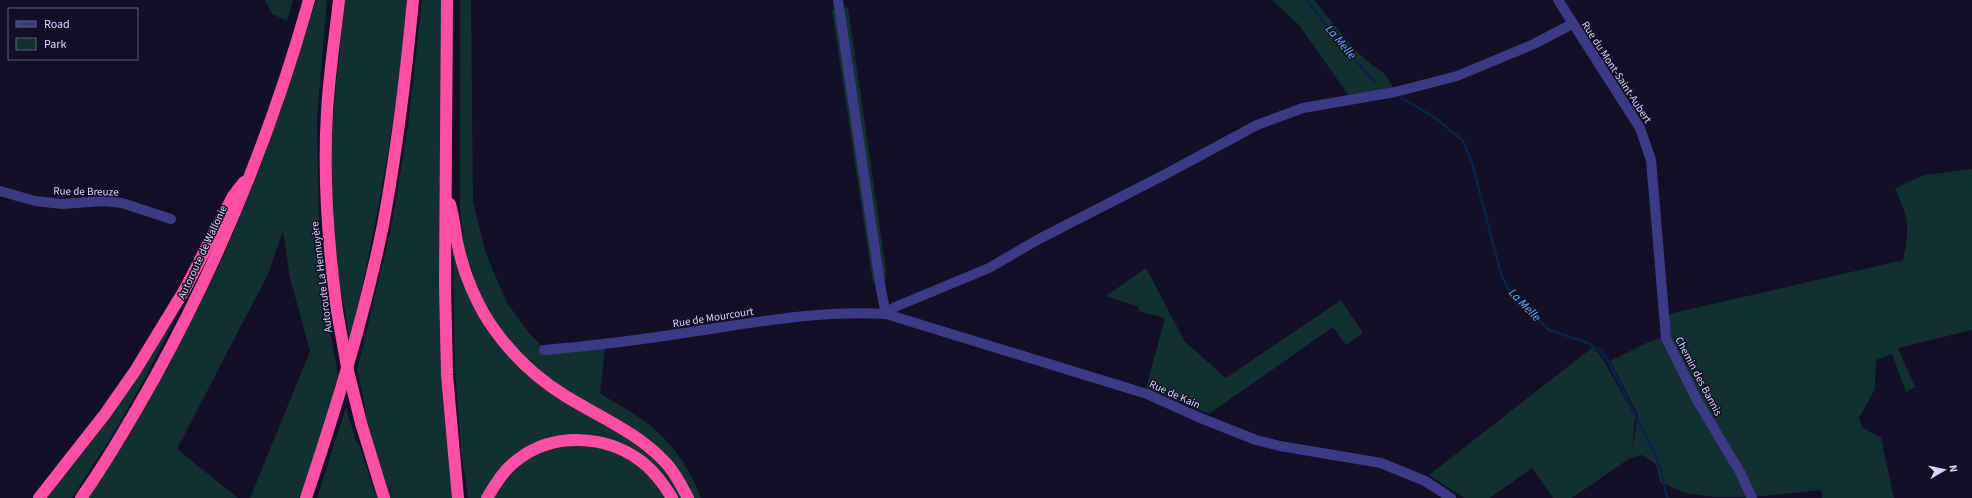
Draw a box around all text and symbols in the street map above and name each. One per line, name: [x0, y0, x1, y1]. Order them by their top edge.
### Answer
legend: [8, 8, 138, 60]
text: Road: [44, 16, 70, 33]
street label: Rue du Mont-Saint-Aubert: [1578, 18, 1655, 126]
water label: La Melle: [1321, 21, 1360, 63]
text: Park: [44, 36, 66, 53]
street label: Rue de Breuze: [53, 183, 119, 200]
street label: Autoroute de Wallonie: [174, 202, 231, 302]
street label: Autoroute La Hennuyère: [307, 220, 336, 333]
water label: La Melle: [1505, 285, 1545, 326]
street label: Rue de Mourcourt: [672, 304, 755, 331]
street label: Chemin des Bannis: [1671, 334, 1726, 419]
street label: Rue de Kain: [1147, 377, 1203, 412]
north arrow: [1924, 450, 1964, 490]
text: N: [1945, 464, 1961, 473]

